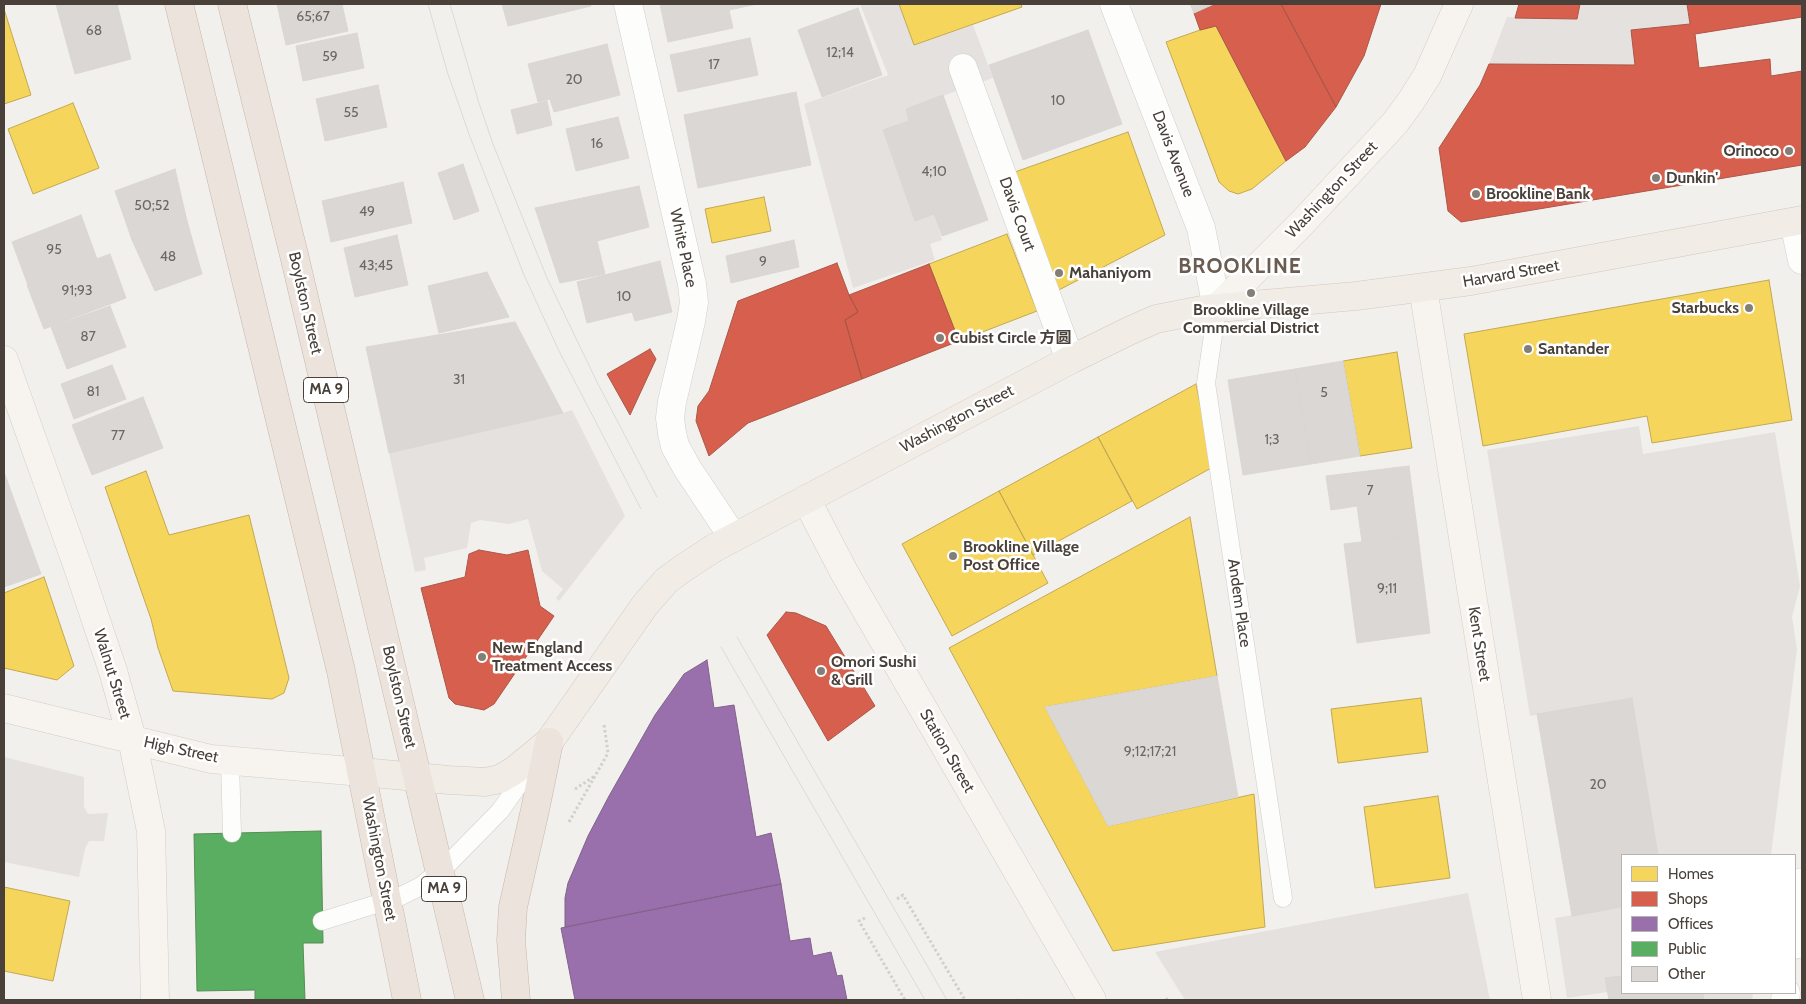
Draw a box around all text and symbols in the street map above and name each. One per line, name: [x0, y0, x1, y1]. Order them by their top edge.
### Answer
house number: 65;67: [296, 9, 330, 25]
house number: 68: [86, 23, 102, 39]
house number: 12;14: [826, 45, 854, 61]
house number: 59: [322, 49, 338, 65]
house number: 17: [708, 57, 720, 73]
house number: 20: [565, 72, 583, 88]
house number: 10: [1051, 93, 1065, 109]
house number: 55: [343, 105, 359, 121]
street label: Davis Avenue: [1148, 108, 1198, 200]
house number: 16: [591, 136, 603, 152]
street label: Washington Street: [1282, 138, 1382, 242]
place label: Orinoco: [1724, 141, 1779, 161]
marker: Orinoco: [1783, 145, 1795, 157]
house number: 4;10: [921, 164, 947, 180]
place label: Dunkin': [1666, 168, 1718, 188]
marker: Dunkin': [1650, 172, 1662, 184]
street label: Davis Court: [995, 174, 1039, 254]
place label: Brookline Bank: [1486, 184, 1590, 204]
marker: Brookline Bank: [1470, 188, 1482, 200]
house number: 50;52: [134, 198, 170, 214]
house number: 49: [359, 204, 375, 220]
street label: White Place: [665, 207, 701, 289]
house number: 95: [46, 242, 62, 258]
house number: 48: [160, 249, 176, 265]
street label: Boylston Street: [284, 250, 326, 356]
house number: 9: [759, 254, 767, 270]
district label: BROOKLINE: [1177, 254, 1303, 280]
street label: Harvard Street: [1461, 256, 1561, 292]
house number: 43;45: [359, 258, 393, 274]
place label: Mahaniyom: [1069, 263, 1151, 283]
marker: Mahaniyom: [1053, 267, 1065, 279]
house number: 91;93: [61, 283, 93, 299]
marker: Brookline Village Commercial District: [1245, 287, 1257, 299]
house number: 10: [617, 289, 631, 305]
place label: Starbucks: [1671, 298, 1739, 318]
place label: Brookline Village Commercial District: [1183, 300, 1319, 338]
marker: Starbucks: [1743, 302, 1755, 314]
place label: Cubist Circle 方圆: [950, 328, 1072, 348]
house number: 87: [80, 329, 96, 345]
marker: Cubist Circle 方圆: [934, 332, 946, 344]
place label: Santander: [1538, 339, 1609, 359]
marker: Santander: [1522, 343, 1534, 355]
house number: 31: [453, 372, 465, 388]
road number: MA 9: [304, 378, 348, 402]
street label: Washington Street: [897, 381, 1017, 457]
house number: 81: [86, 384, 100, 400]
house number: 5: [1320, 385, 1328, 401]
house number: 77: [111, 428, 125, 444]
house number: 1;3: [1264, 432, 1280, 448]
house number: 7: [1366, 483, 1374, 499]
place label: Brookline Village Post Office: [963, 537, 1079, 575]
marker: Brookline Village Post Office: [947, 550, 959, 562]
street label: Andem Place: [1223, 557, 1255, 649]
house number: 9;11: [1377, 581, 1397, 597]
street label: Kent Street: [1464, 605, 1494, 683]
street label: Walnut Street: [89, 627, 135, 721]
place label: New England Treatment Access: [492, 638, 612, 676]
street label: Boylston Street: [378, 644, 420, 750]
marker: New England Treatment Access: [476, 651, 488, 663]
place label: Omori Sushi & Grill: [831, 652, 916, 690]
marker: Omori Sushi & Grill: [815, 665, 827, 677]
street label: Station Street: [915, 706, 979, 796]
street label: High Street: [142, 733, 220, 767]
house number: 9;12;17;21: [1124, 744, 1176, 760]
house number: 20: [1589, 777, 1607, 793]
street label: Washington Street: [358, 796, 400, 922]
legend: [1621, 854, 1796, 994]
text: Homes: [1668, 865, 1714, 883]
road number: MA 9: [422, 876, 466, 902]
text: Shops: [1668, 890, 1708, 908]
text: Offices: [1668, 915, 1713, 933]
text: Public: [1668, 940, 1706, 958]
text: Other: [1668, 965, 1705, 983]

